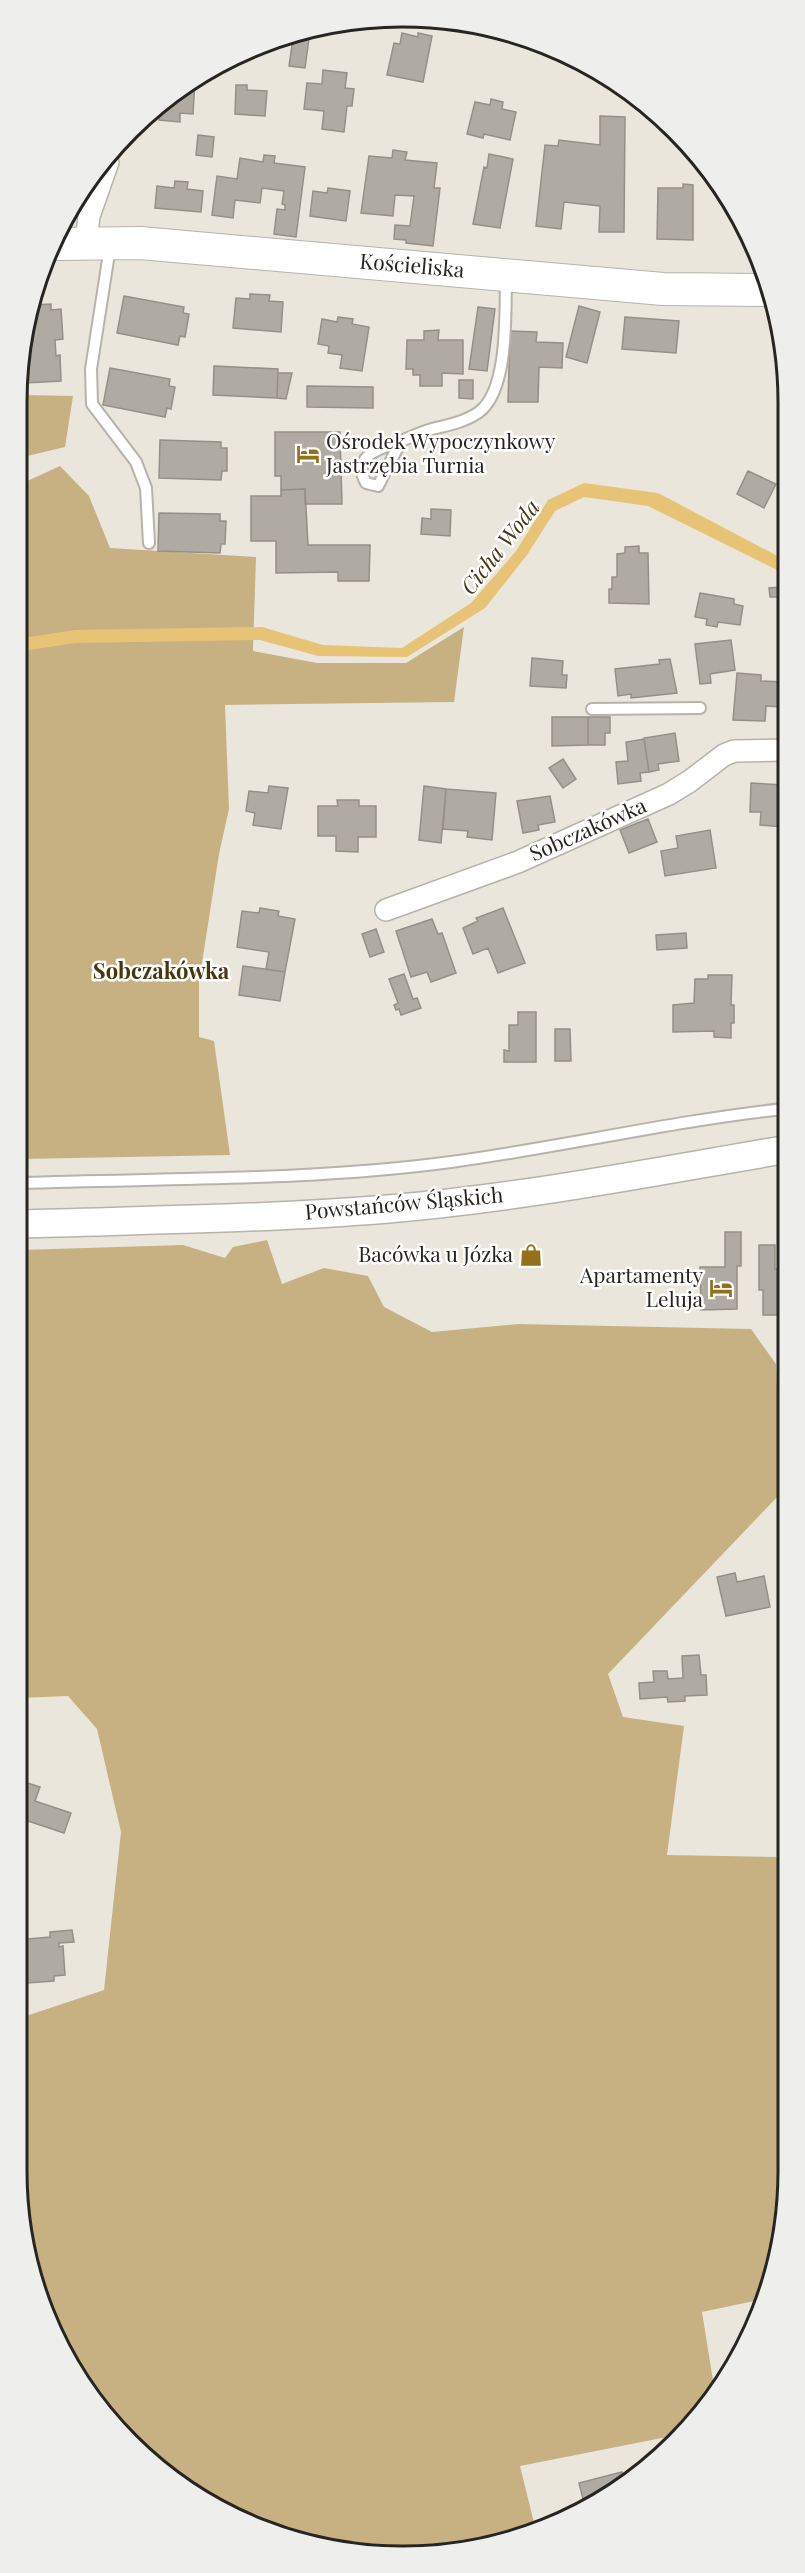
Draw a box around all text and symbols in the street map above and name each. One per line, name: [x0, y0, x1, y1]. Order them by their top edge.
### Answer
street label: Kościeliska: [359, 245, 466, 283]
place label: Ośrodek Wypoczynkowy Jastrzębia Turnia: [325, 426, 556, 478]
hotel icon: Ośrodek Wypoczynkowy Jastrzębia Turnia: [295, 441, 321, 467]
water label: Cicha Woda: [453, 493, 546, 600]
street label: Sobczakówka: [524, 790, 651, 866]
district label: Sobczakówka: [93, 955, 230, 985]
street label: Powstańców Śląskich: [303, 1179, 505, 1225]
place label: Bacówka u Józka: [358, 1239, 514, 1267]
shop icon: Bacówka u Józka: [518, 1242, 544, 1268]
place label: Apartamenty Leluja: [579, 1260, 704, 1312]
hotel icon: Apartamenty Leluja: [708, 1275, 734, 1301]

